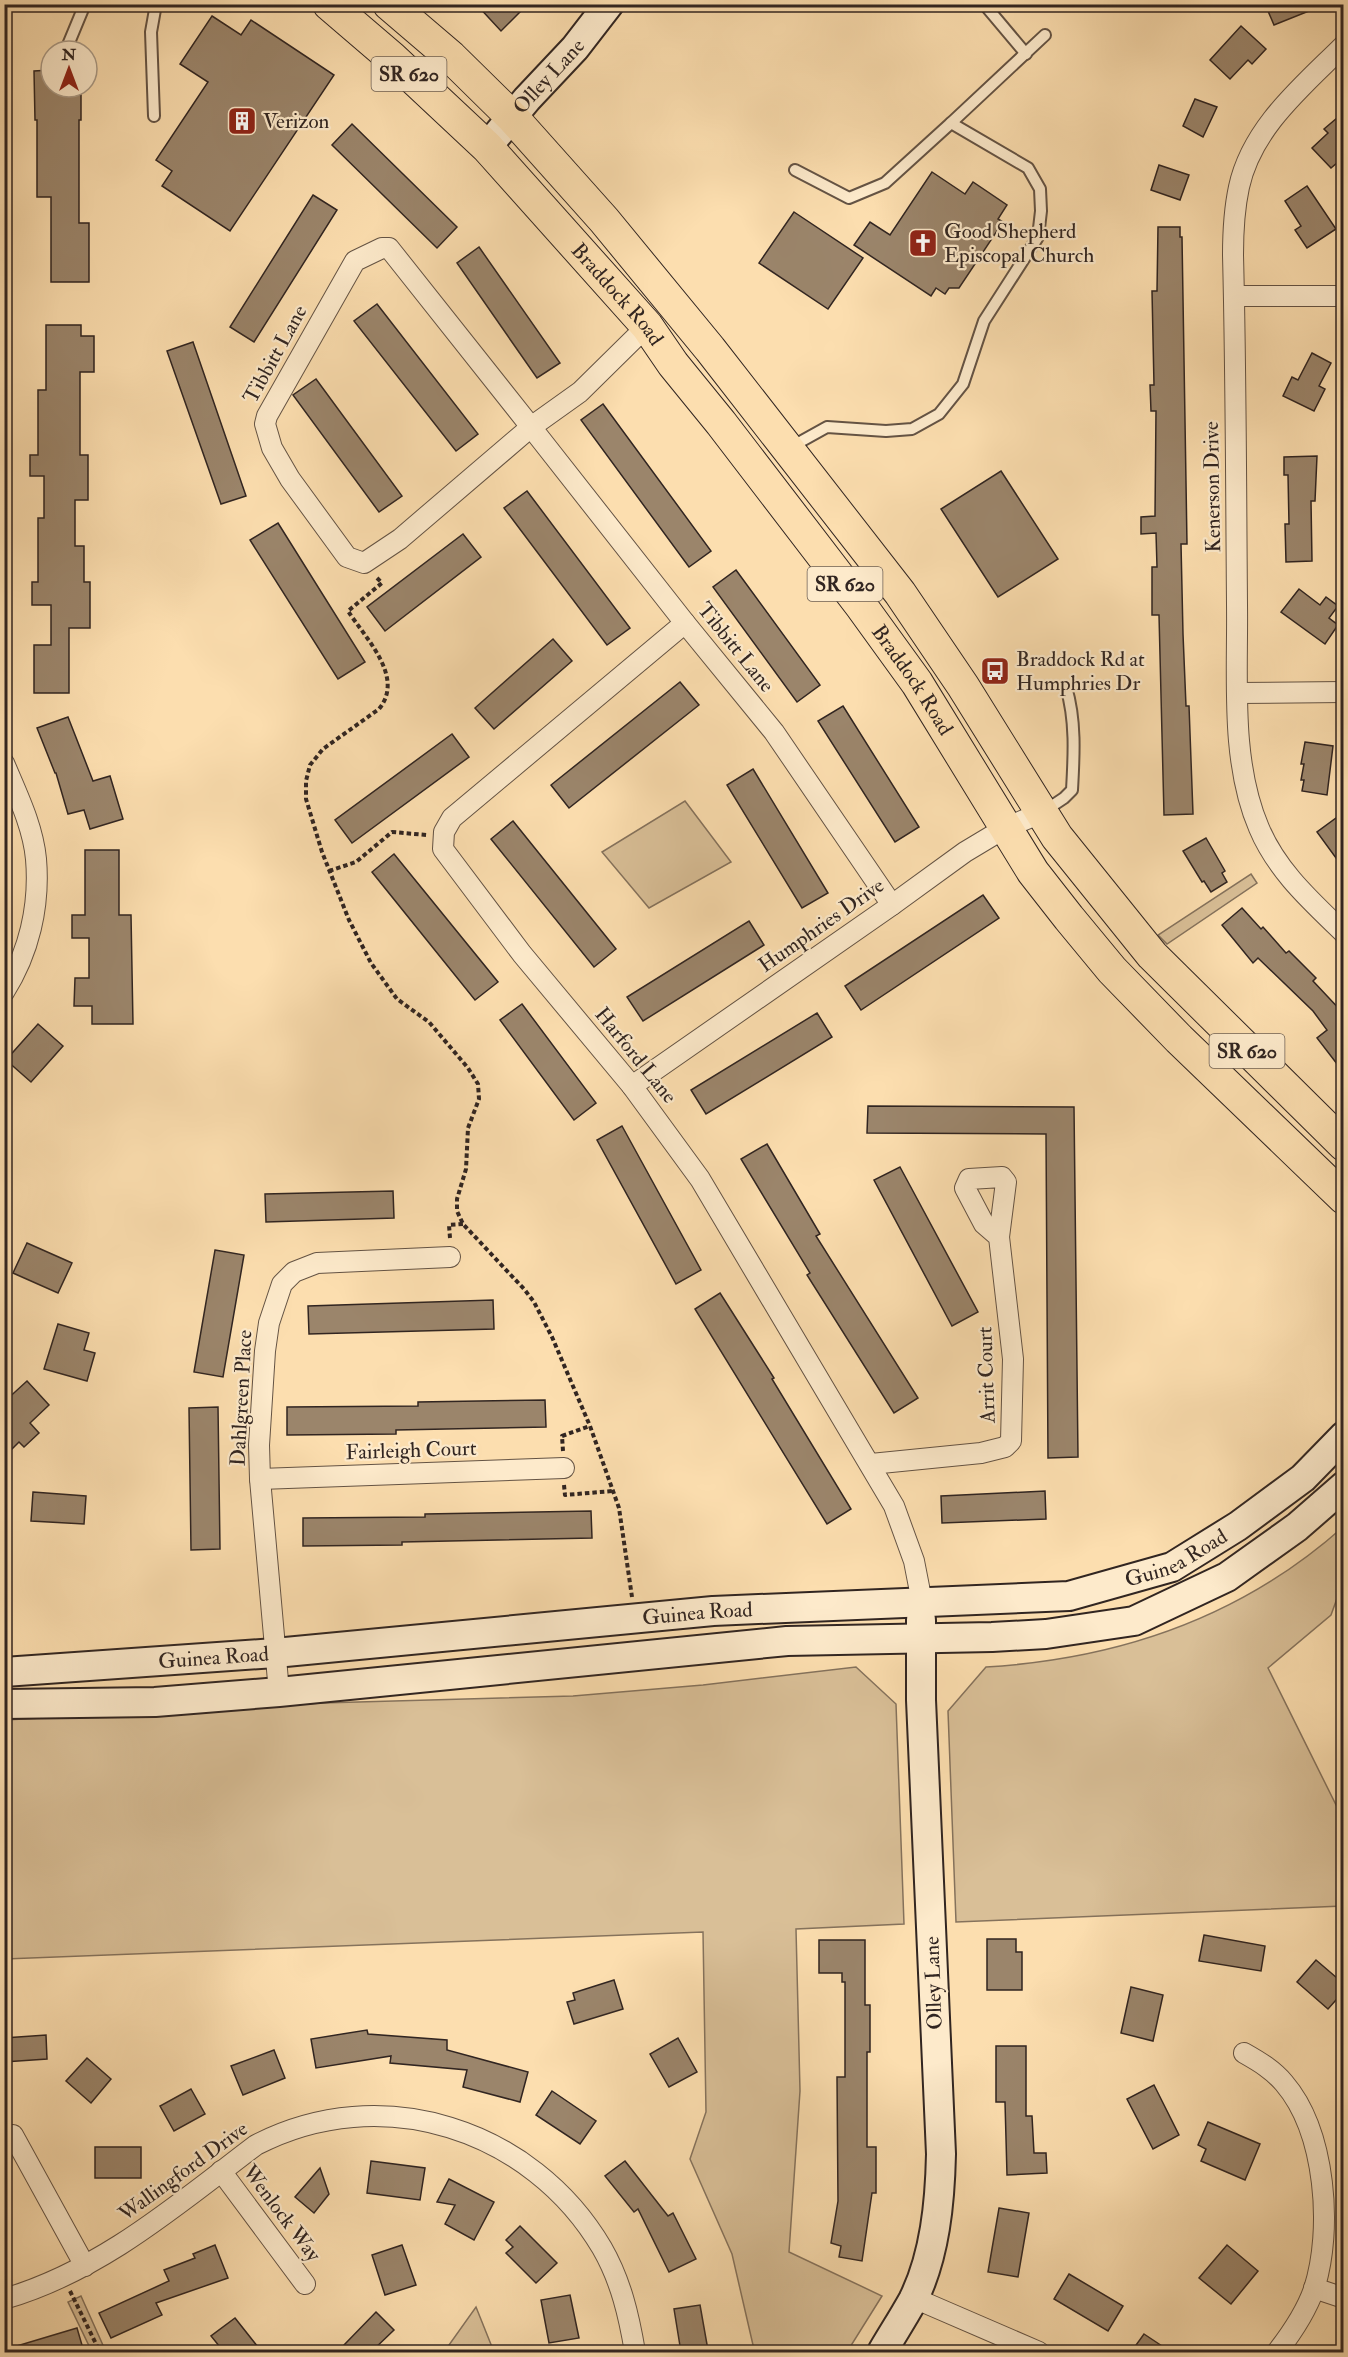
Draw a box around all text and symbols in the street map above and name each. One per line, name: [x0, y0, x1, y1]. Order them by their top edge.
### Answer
street label: Olley Lane: [507, 33, 591, 120]
north arrow: [39, 39, 99, 99]
text: N: [61, 45, 77, 65]
road number: SR 620: [372, 57, 446, 91]
building icon: Verizon: [226, 105, 258, 137]
place label: Verizon: [263, 108, 330, 135]
place label: Good Shepherd Episcopal Church: [944, 218, 1094, 269]
church icon: Good Shepherd Episcopal Church: [907, 227, 939, 259]
street label: Braddock Road: [565, 237, 670, 352]
street label: Tibbitt Lane: [237, 300, 314, 408]
street label: Kenerson Drive: [1198, 421, 1227, 553]
road number: SR 620: [808, 567, 882, 601]
street label: Tibbitt Lane: [691, 597, 780, 698]
street label: Braddock Road: [865, 620, 959, 741]
place label: Braddock Rd at Humphries Dr: [1016, 646, 1145, 697]
bus stop icon: Braddock Rd at Humphries Dr: [979, 655, 1011, 687]
street label: Humphries Drive: [753, 872, 890, 979]
street label: Harford Lane: [589, 1002, 683, 1109]
road number: SR 620: [1210, 1034, 1284, 1068]
street label: Arrit Court: [971, 1326, 1002, 1425]
street label: Dahlgreen Place: [224, 1329, 259, 1467]
street label: Fairleigh Court: [345, 1435, 477, 1466]
street label: Guinea Road: [1122, 1523, 1233, 1594]
street label: Guinea Road: [641, 1596, 754, 1632]
street label: Guinea Road: [157, 1640, 270, 1675]
street label: Olley Lane: [918, 1936, 949, 2030]
street label: Wallingford Drive: [113, 2115, 253, 2228]
street label: Wenlock Way: [236, 2159, 327, 2268]

